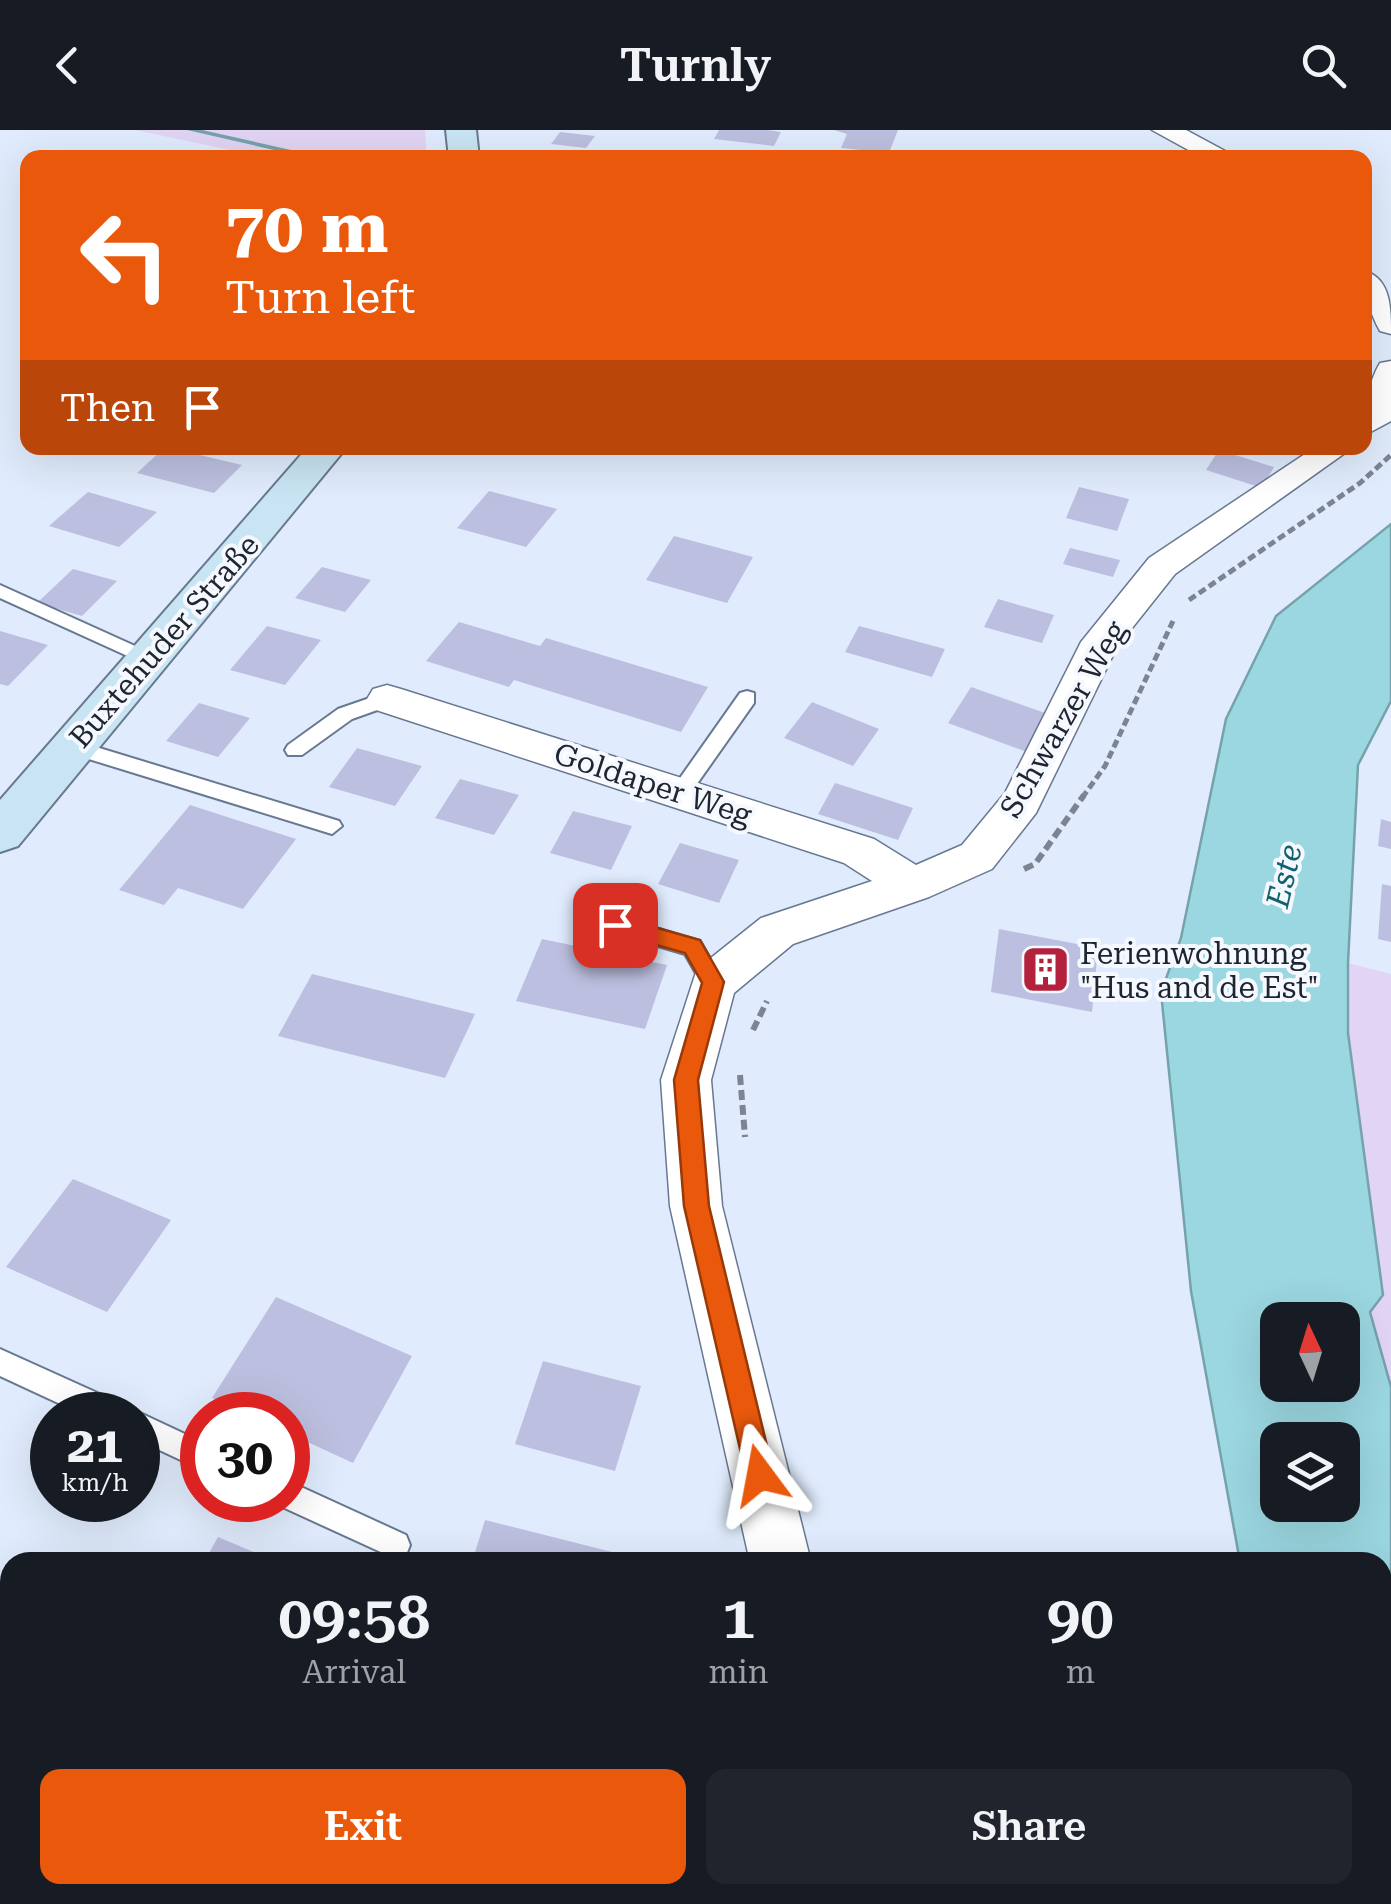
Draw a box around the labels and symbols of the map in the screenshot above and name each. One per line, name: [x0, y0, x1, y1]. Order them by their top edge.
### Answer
street label: Buxtehuder Straße: [62, 527, 266, 755]
street label: Schwarzer Weg: [993, 615, 1133, 823]
street label: Goldaper Weg: [550, 736, 756, 832]
water label: Este: [1258, 841, 1310, 912]
pin: [573, 883, 658, 968]
place label: Ferienwohnung "Hus and de Est": [1080, 936, 1319, 1005]
building icon: Ferienwohnung "Hus and de Est": [1019, 944, 1071, 996]
north arrow: [1260, 1302, 1360, 1402]
speed limit sign: 30: [180, 1392, 310, 1522]
position arrow: [708, 1423, 812, 1527]

